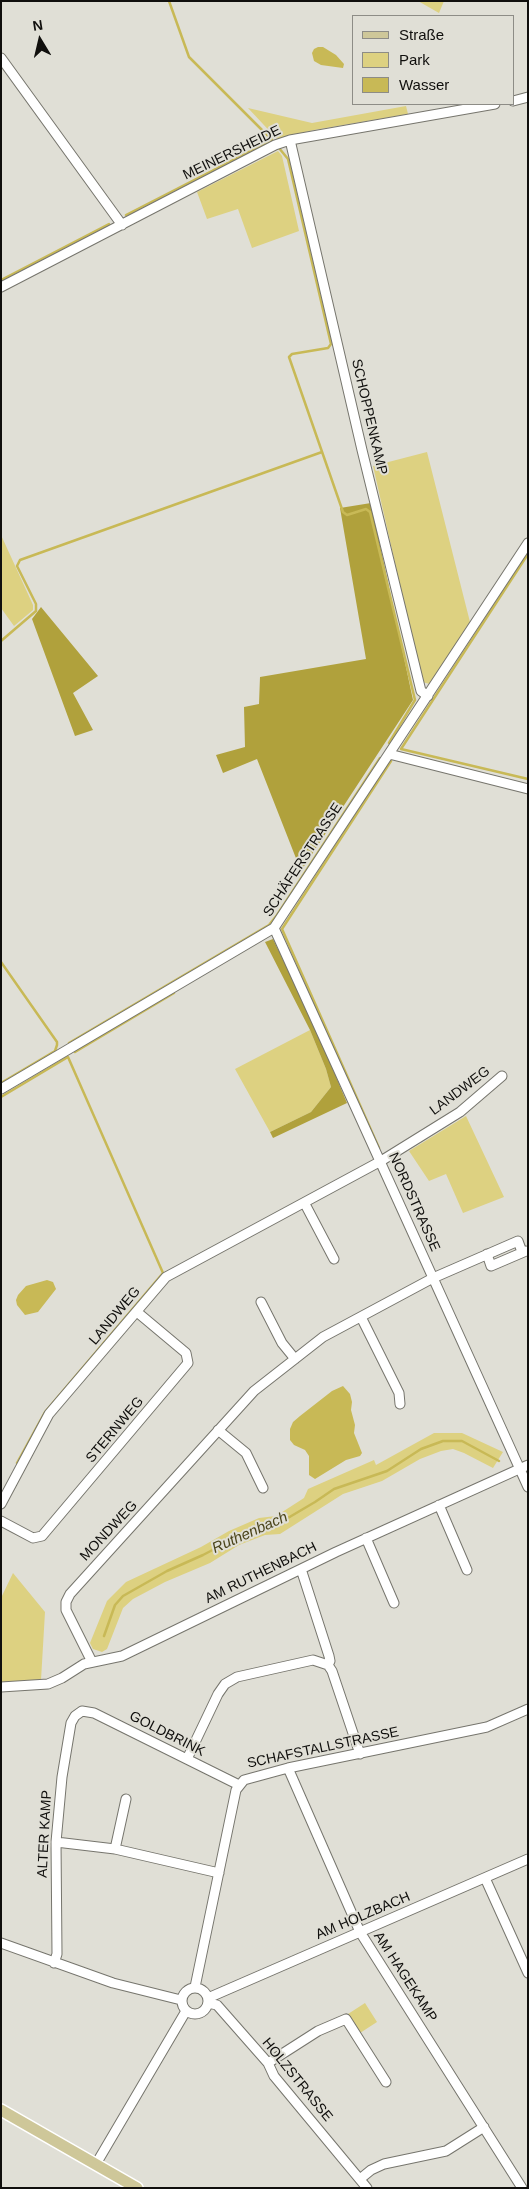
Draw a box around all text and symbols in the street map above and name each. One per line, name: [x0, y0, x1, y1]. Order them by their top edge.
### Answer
north arrow: [15, 15, 65, 65]
legend: [352, 15, 514, 105]
text: N: [31, 16, 44, 34]
text: Straße: [399, 26, 444, 43]
text: Park: [399, 51, 430, 68]
text: Wasser: [399, 76, 449, 93]
street label: MEINERSHEIDE: [180, 122, 284, 184]
street label: SCHOPPENKAMP: [348, 358, 390, 476]
street label: SCHÄFERSTRASSE: [260, 800, 346, 920]
street label: LANDWEG: [427, 1063, 493, 1119]
street label: NORDSTRASSE: [385, 1150, 443, 1254]
street label: LANDWEG: [86, 1283, 144, 1349]
street label: STERNWEG: [83, 1394, 147, 1466]
street label: MONDWEG: [77, 1497, 141, 1565]
water label: Ruthenbach: [209, 1508, 291, 1558]
street label: AM RUTHENBACH: [202, 1539, 320, 1607]
street label: GOLDBRINK: [126, 1708, 208, 1760]
street label: SCHAFSTALLSTRASSE: [246, 1724, 400, 1772]
street label: ALTER KAMP: [34, 1790, 56, 1878]
street label: AM HOLZBACH: [313, 1889, 413, 1943]
street label: AM HAGEKAMP: [370, 1929, 440, 2025]
street label: HOLZSTRASSE: [258, 2035, 336, 2125]

